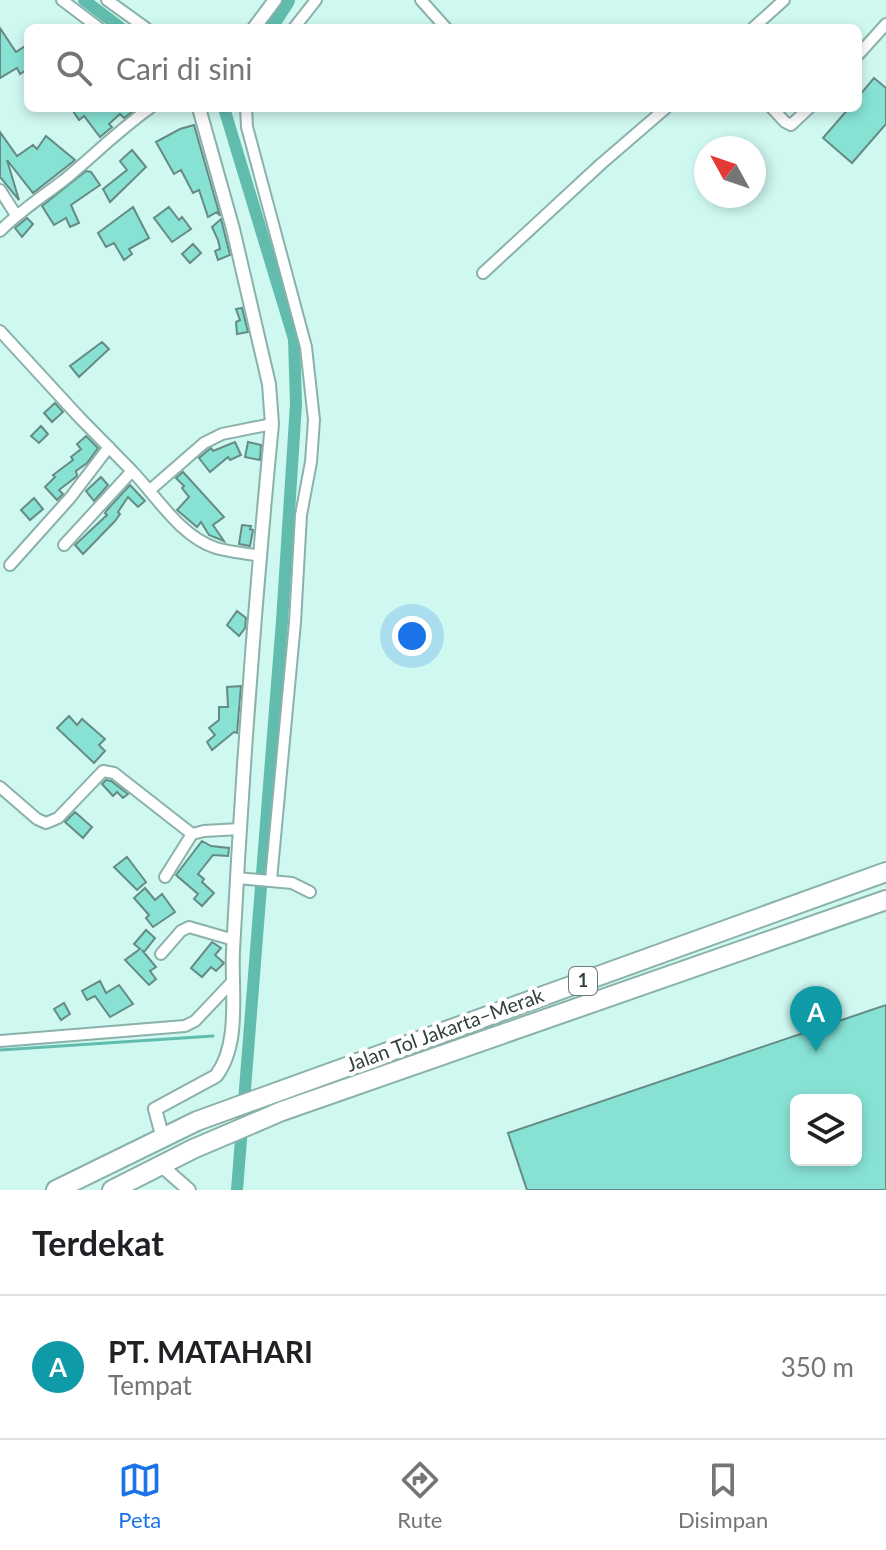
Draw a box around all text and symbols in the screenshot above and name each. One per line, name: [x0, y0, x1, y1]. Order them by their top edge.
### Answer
search box: [24, 24, 862, 112]
icon: search: [52, 46, 96, 90]
text: Cari di sini: [116, 50, 253, 86]
north arrow: [694, 136, 766, 208]
your location: [392, 616, 432, 656]
road number: 1: [569, 967, 597, 995]
street label: Jalan Tol Jakarta–Merak: [343, 982, 547, 1076]
pin: A: [790, 986, 842, 1052]
map controls: [790, 1094, 862, 1166]
button: layers: [790, 1094, 862, 1166]
text: Terdekat: [32, 1222, 164, 1263]
text: PT. MATAHARI: [108, 1333, 313, 1369]
text: A: [49, 1351, 67, 1383]
text: 350 m: [781, 1351, 854, 1383]
text: Tempat: [108, 1369, 192, 1401]
tab: Peta: [118, 1458, 162, 1533]
tab: Rute: [397, 1458, 442, 1533]
tab: Disimpan: [678, 1458, 768, 1533]

